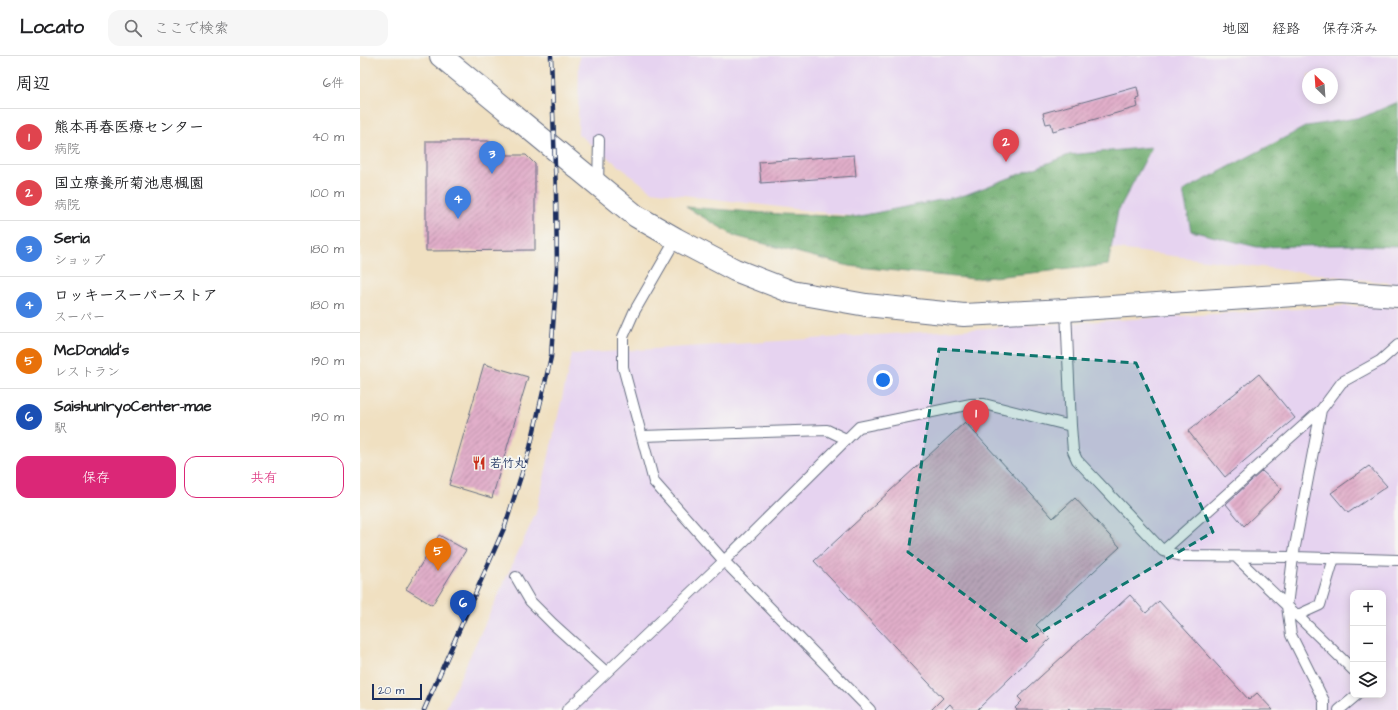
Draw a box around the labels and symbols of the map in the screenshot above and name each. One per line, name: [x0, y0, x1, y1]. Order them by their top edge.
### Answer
north arrow: [1302, 68, 1338, 104]
pin: 2: [993, 129, 1019, 162]
pin: 3: [479, 141, 505, 174]
pin: 4: [445, 186, 471, 219]
your location: [873, 370, 893, 390]
pin: 1: [963, 400, 989, 433]
restaurant icon: 若竹丸: [471, 455, 487, 471]
place label: 若竹丸: [490, 455, 526, 472]
pin: 5: [425, 538, 451, 571]
pin: 6: [450, 590, 476, 623]
scale bar: [372, 682, 422, 701]

